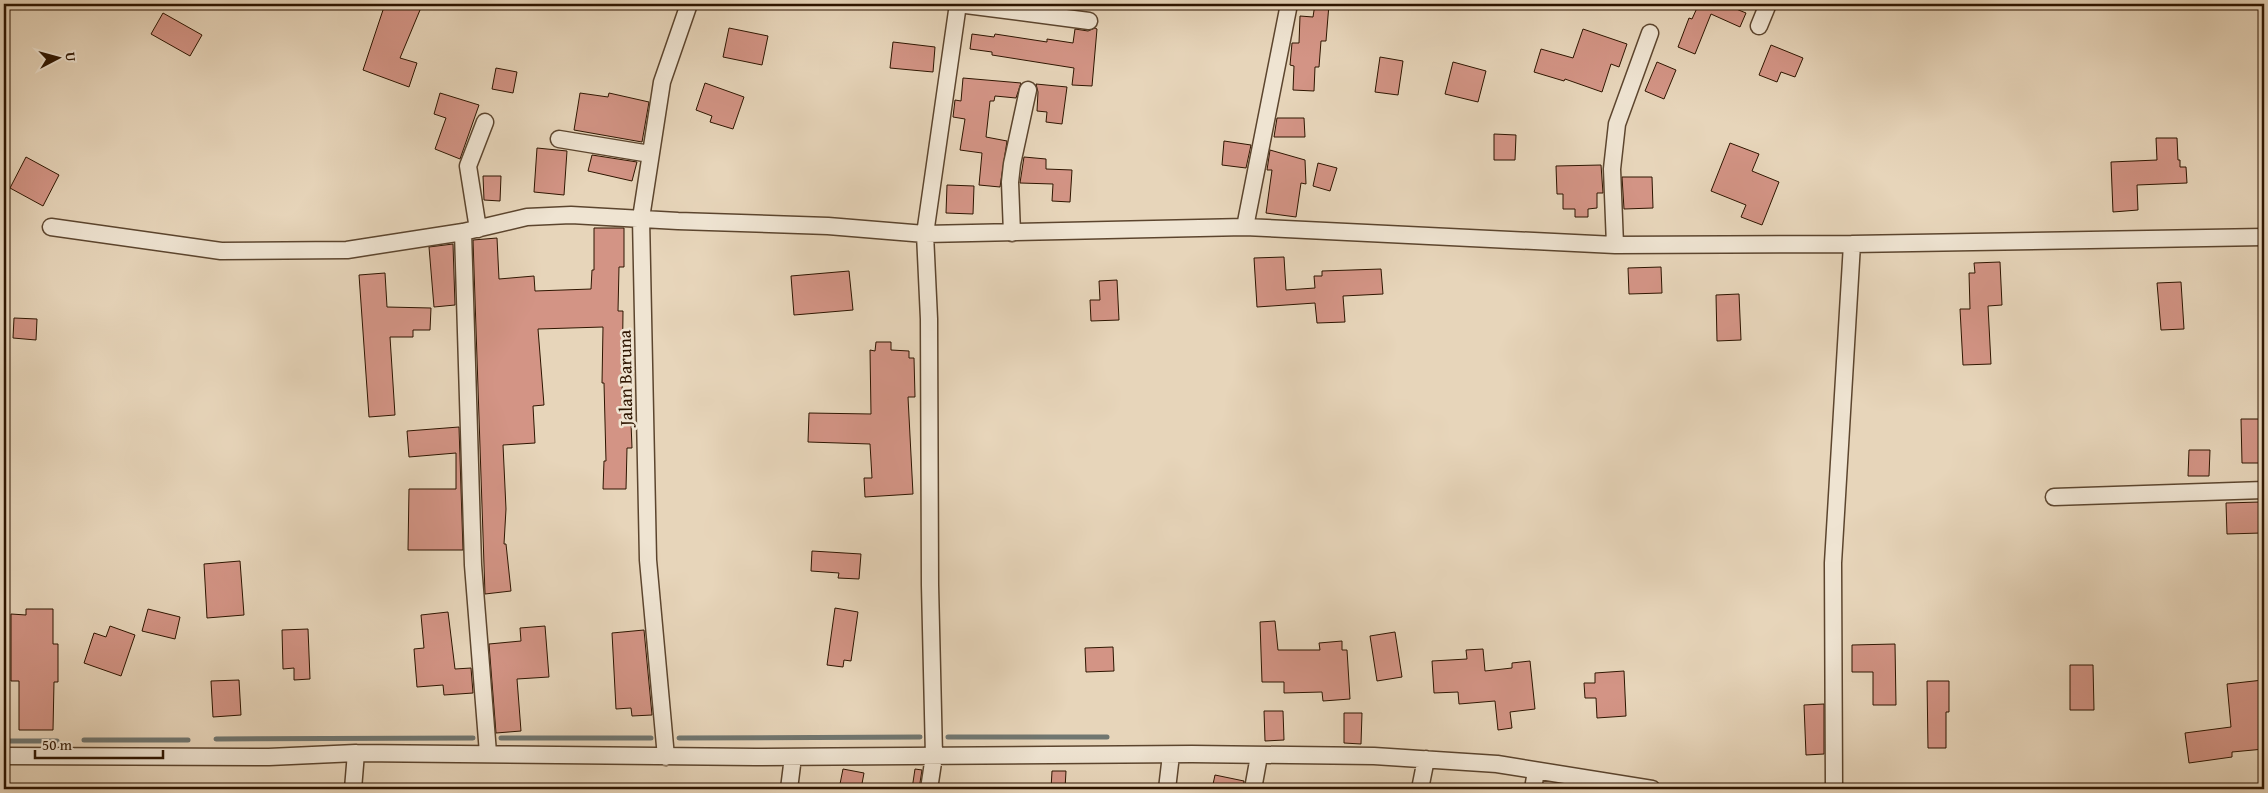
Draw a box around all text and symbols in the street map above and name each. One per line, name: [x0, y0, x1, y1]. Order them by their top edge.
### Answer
north arrow: [32, 32, 82, 82]
text: U: [60, 51, 81, 63]
street label: Jalan Baruna: [611, 329, 639, 428]
scale bar: [35, 728, 162, 760]
text: 50 m: [42, 734, 73, 755]

